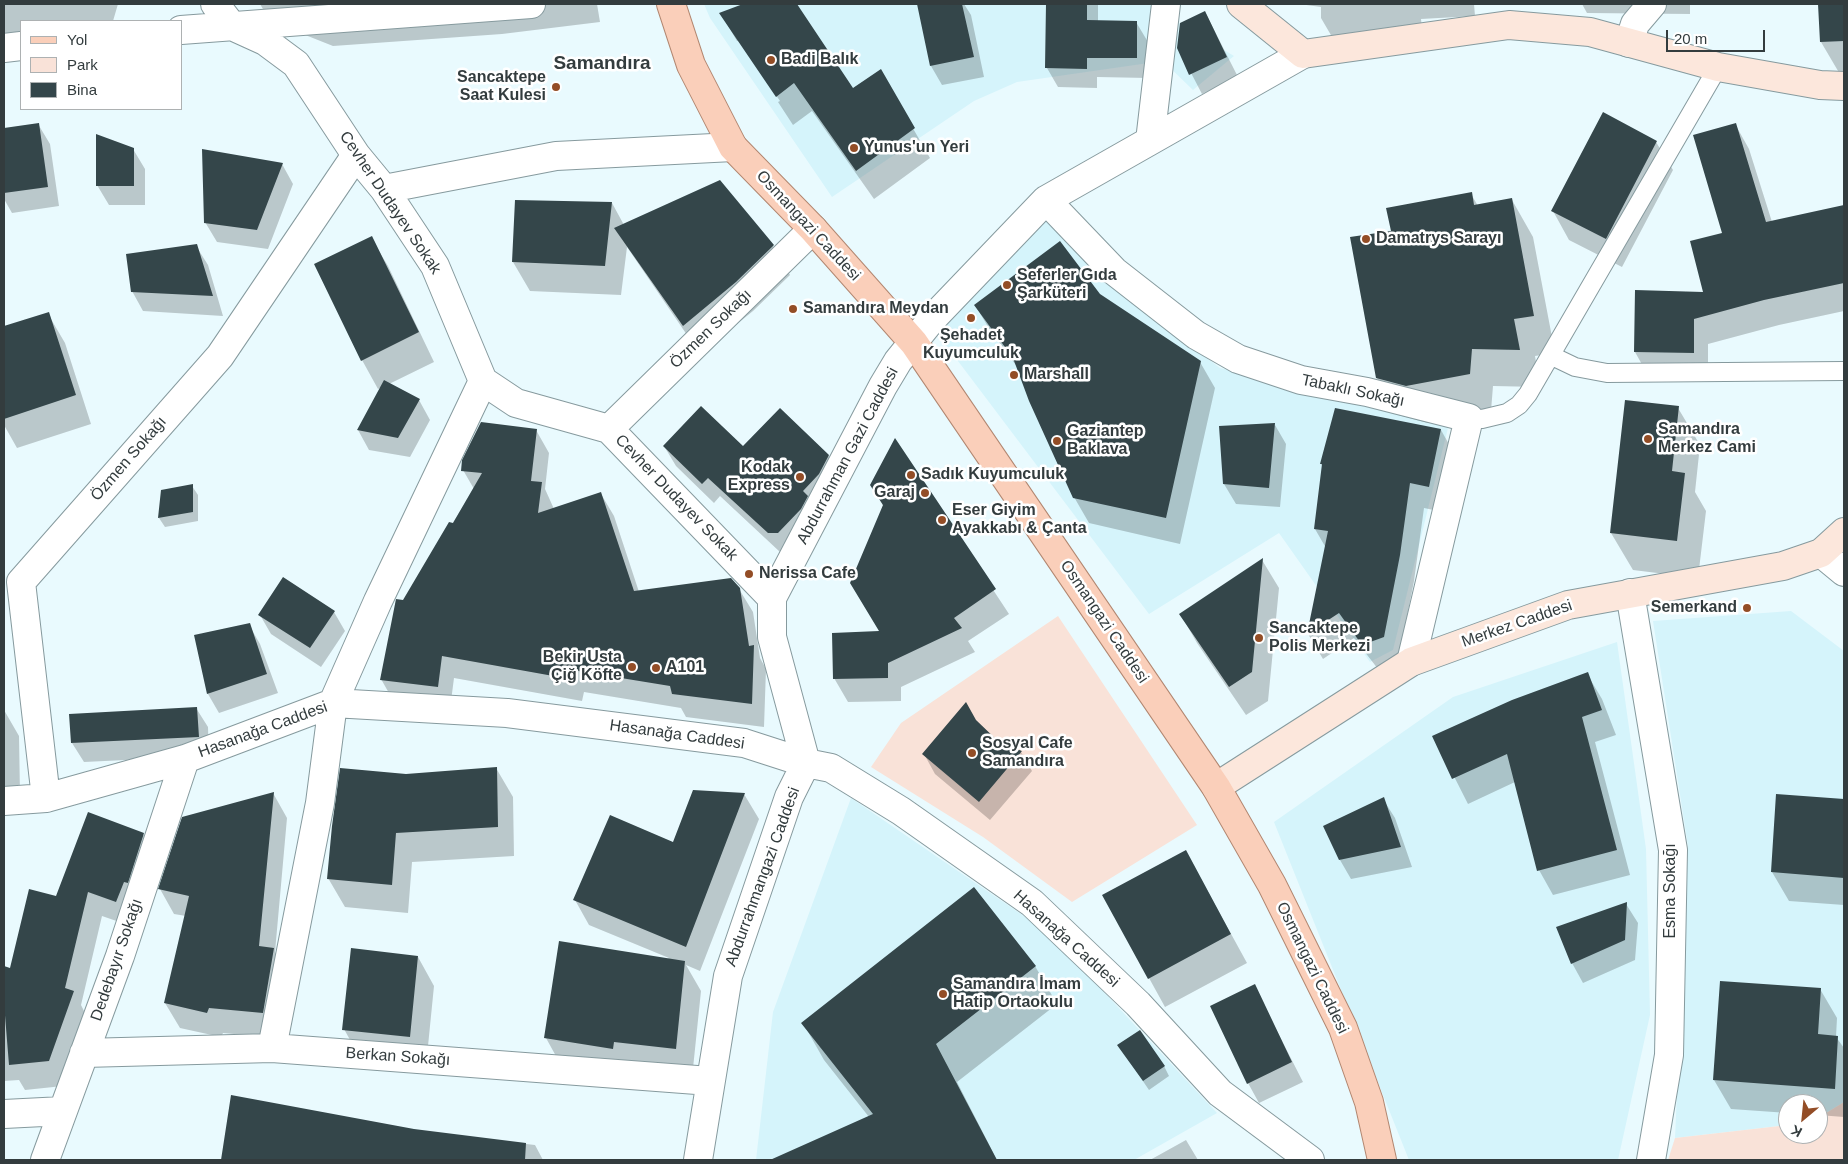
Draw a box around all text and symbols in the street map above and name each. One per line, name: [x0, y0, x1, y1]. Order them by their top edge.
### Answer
legend: [20, 20, 182, 110]
scale bar: [1668, 20, 1767, 52]
text: 20 m: [1674, 30, 1707, 47]
text: Yol: [67, 31, 87, 48]
place label: Badi Balık: [781, 50, 858, 70]
district label: Samandıra: [553, 53, 651, 75]
marker: Badi Balık: [765, 54, 777, 66]
text: Park: [67, 56, 98, 73]
place label: Sancaktepe Saat Kulesi: [457, 68, 546, 106]
text: Bina: [67, 81, 97, 98]
marker: Sancaktepe Saat Kulesi: [550, 81, 562, 93]
street label: Cevher Dudayev Sokak: [335, 128, 445, 278]
place label: Yunus'un Yeri: [864, 138, 969, 158]
marker: Yunus'un Yeri: [848, 142, 860, 154]
street label: Osmangazi Caddesi: [752, 167, 864, 285]
place label: Damatrys Sarayı: [1376, 229, 1501, 249]
marker: Damatrys Sarayı: [1360, 233, 1372, 245]
place label: Seferler Gıda Şarküteri: [1017, 266, 1117, 304]
marker: Seferler Gıda Şarküteri: [1001, 279, 1013, 291]
street label: Özmen Sokağı: [666, 285, 756, 373]
place label: Samandıra Meydan: [803, 299, 949, 319]
marker: Samandıra Meydan: [787, 303, 799, 315]
marker: Şehadet Kuyumculuk: [965, 312, 977, 324]
place label: Şehadet Kuyumculuk: [923, 326, 1019, 364]
street label: Abdurrahman Gazi Caddesi: [793, 364, 903, 548]
place label: Marshall: [1024, 365, 1089, 385]
marker: Marshall: [1008, 369, 1020, 381]
street label: Tabaklı Sokağı: [1300, 371, 1406, 411]
street label: Özmen Sokağı: [87, 413, 171, 505]
place label: Samandıra Merkez Cami: [1658, 420, 1756, 458]
place label: Gaziantep Baklava: [1067, 422, 1143, 460]
street label: Cevher Dudayev Sokak: [611, 431, 741, 565]
marker: Samandıra Merkez Cami: [1642, 433, 1654, 445]
marker: Gaziantep Baklava: [1051, 435, 1063, 447]
place label: Kodak Express: [728, 458, 790, 496]
place label: Sadık Kuyumculuk: [921, 465, 1064, 485]
marker: Sadık Kuyumculuk: [905, 469, 917, 481]
marker: Kodak Express: [794, 471, 806, 483]
place label: Garaj: [874, 483, 915, 503]
marker: Garaj: [919, 487, 931, 499]
place label: Eser Giyim Ayakkabı & Çanta: [952, 501, 1087, 539]
marker: Eser Giyim Ayakkabı & Çanta: [936, 514, 948, 526]
street label: Osmangazi Caddesi: [1056, 557, 1152, 687]
place label: Nerissa Cafe: [759, 564, 856, 584]
marker: Nerissa Cafe: [743, 568, 755, 580]
street label: Merkez Caddesi: [1459, 596, 1575, 652]
place label: Semerkand: [1651, 598, 1737, 618]
marker: Semerkand: [1741, 602, 1753, 614]
place label: Sancaktepe Polis Merkezi: [1269, 619, 1370, 657]
marker: Sancaktepe Polis Merkezi: [1253, 632, 1265, 644]
place label: Bekir Usta Çiğ Köfte: [543, 648, 622, 686]
place label: A101: [666, 658, 704, 678]
marker: Bekir Usta Çiğ Köfte: [626, 661, 638, 673]
marker: A101: [650, 662, 662, 674]
street label: Hasanağa Caddesi: [196, 698, 330, 762]
street label: Hasanağa Caddesi: [608, 716, 746, 754]
place label: Sosyal Cafe Samandıra: [982, 734, 1073, 772]
marker: Sosyal Cafe Samandıra: [966, 747, 978, 759]
street label: Abdurrahmangazi Caddesi: [722, 785, 804, 969]
street label: Esma Sokağı: [1661, 843, 1681, 939]
street label: Hasanağa Caddesi: [1009, 886, 1123, 992]
street label: Dedebayır Sokağı: [87, 896, 147, 1024]
street label: Osmangazi Caddesi: [1272, 899, 1352, 1037]
place label: Samandıra İmam Hatip Ortaokulu: [953, 975, 1081, 1013]
marker: Samandıra İmam Hatip Ortaokulu: [937, 988, 949, 1000]
street label: Berkan Sokağı: [345, 1044, 451, 1070]
north arrow: [1778, 1094, 1828, 1144]
text: K: [1788, 1122, 1805, 1141]

